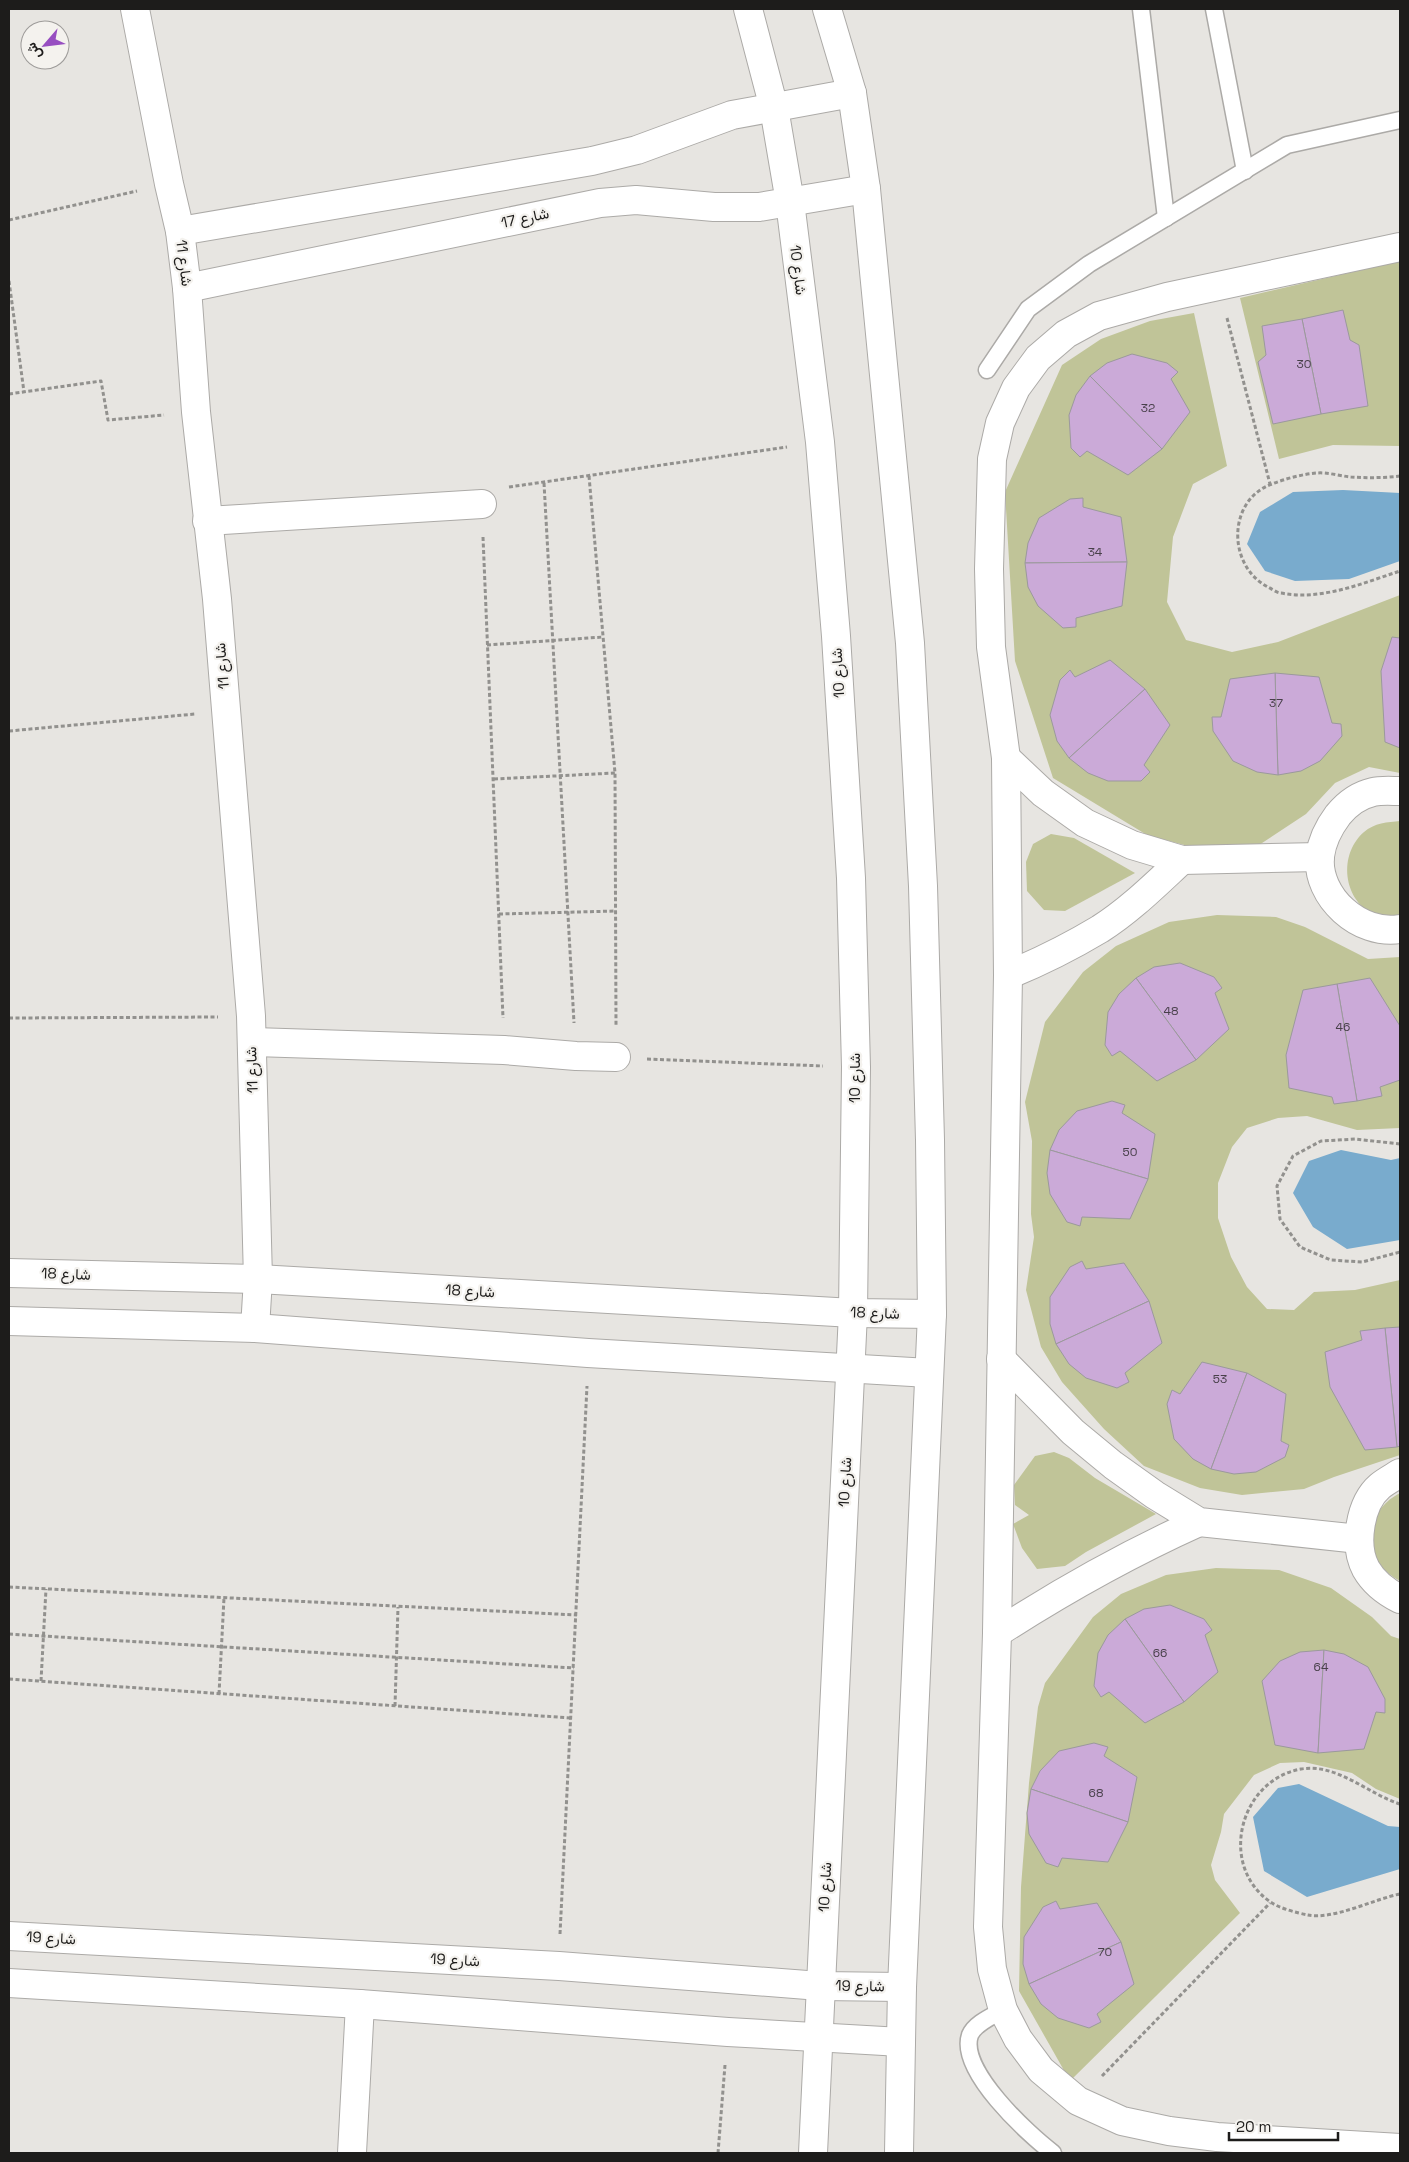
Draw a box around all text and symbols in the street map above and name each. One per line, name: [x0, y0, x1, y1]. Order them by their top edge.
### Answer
north arrow: [20, 20, 70, 70]
text: ش: [22, 39, 45, 63]
street label: شارع 17: [499, 203, 551, 234]
street label: شارع 11: [170, 239, 197, 288]
street label: شارع 10: [784, 244, 811, 296]
house number: 30: [1297, 356, 1311, 372]
house number: 32: [1141, 400, 1155, 416]
house number: 34: [1088, 544, 1103, 560]
street label: شارع 11: [210, 642, 235, 690]
street label: شارع 10: [827, 647, 850, 698]
house number: 37: [1269, 695, 1283, 711]
house number: 48: [1164, 1003, 1178, 1019]
house number: 46: [1336, 1019, 1350, 1035]
street label: شارع 11: [241, 1046, 264, 1094]
street label: شارع 10: [845, 1053, 866, 1103]
house number: 50: [1123, 1144, 1137, 1160]
street label: شارع 18: [41, 1263, 91, 1286]
street label: شارع 18: [445, 1280, 495, 1303]
street label: شارع 18: [850, 1302, 900, 1325]
house number: 53: [1213, 1371, 1227, 1387]
street label: شارع 10: [834, 1456, 857, 1508]
house number: 66: [1153, 1645, 1167, 1661]
house number: 64: [1314, 1659, 1329, 1675]
house number: 68: [1089, 1785, 1103, 1801]
street label: شارع 10: [814, 1861, 837, 1913]
street label: شارع 19: [26, 1927, 76, 1950]
house number: 70: [1098, 1944, 1112, 1960]
street label: شارع 19: [430, 1949, 480, 1972]
street label: شارع 19: [835, 1976, 885, 1997]
scale bar: [1229, 2110, 1338, 2142]
text: 20 m: [1236, 2117, 1271, 2136]

